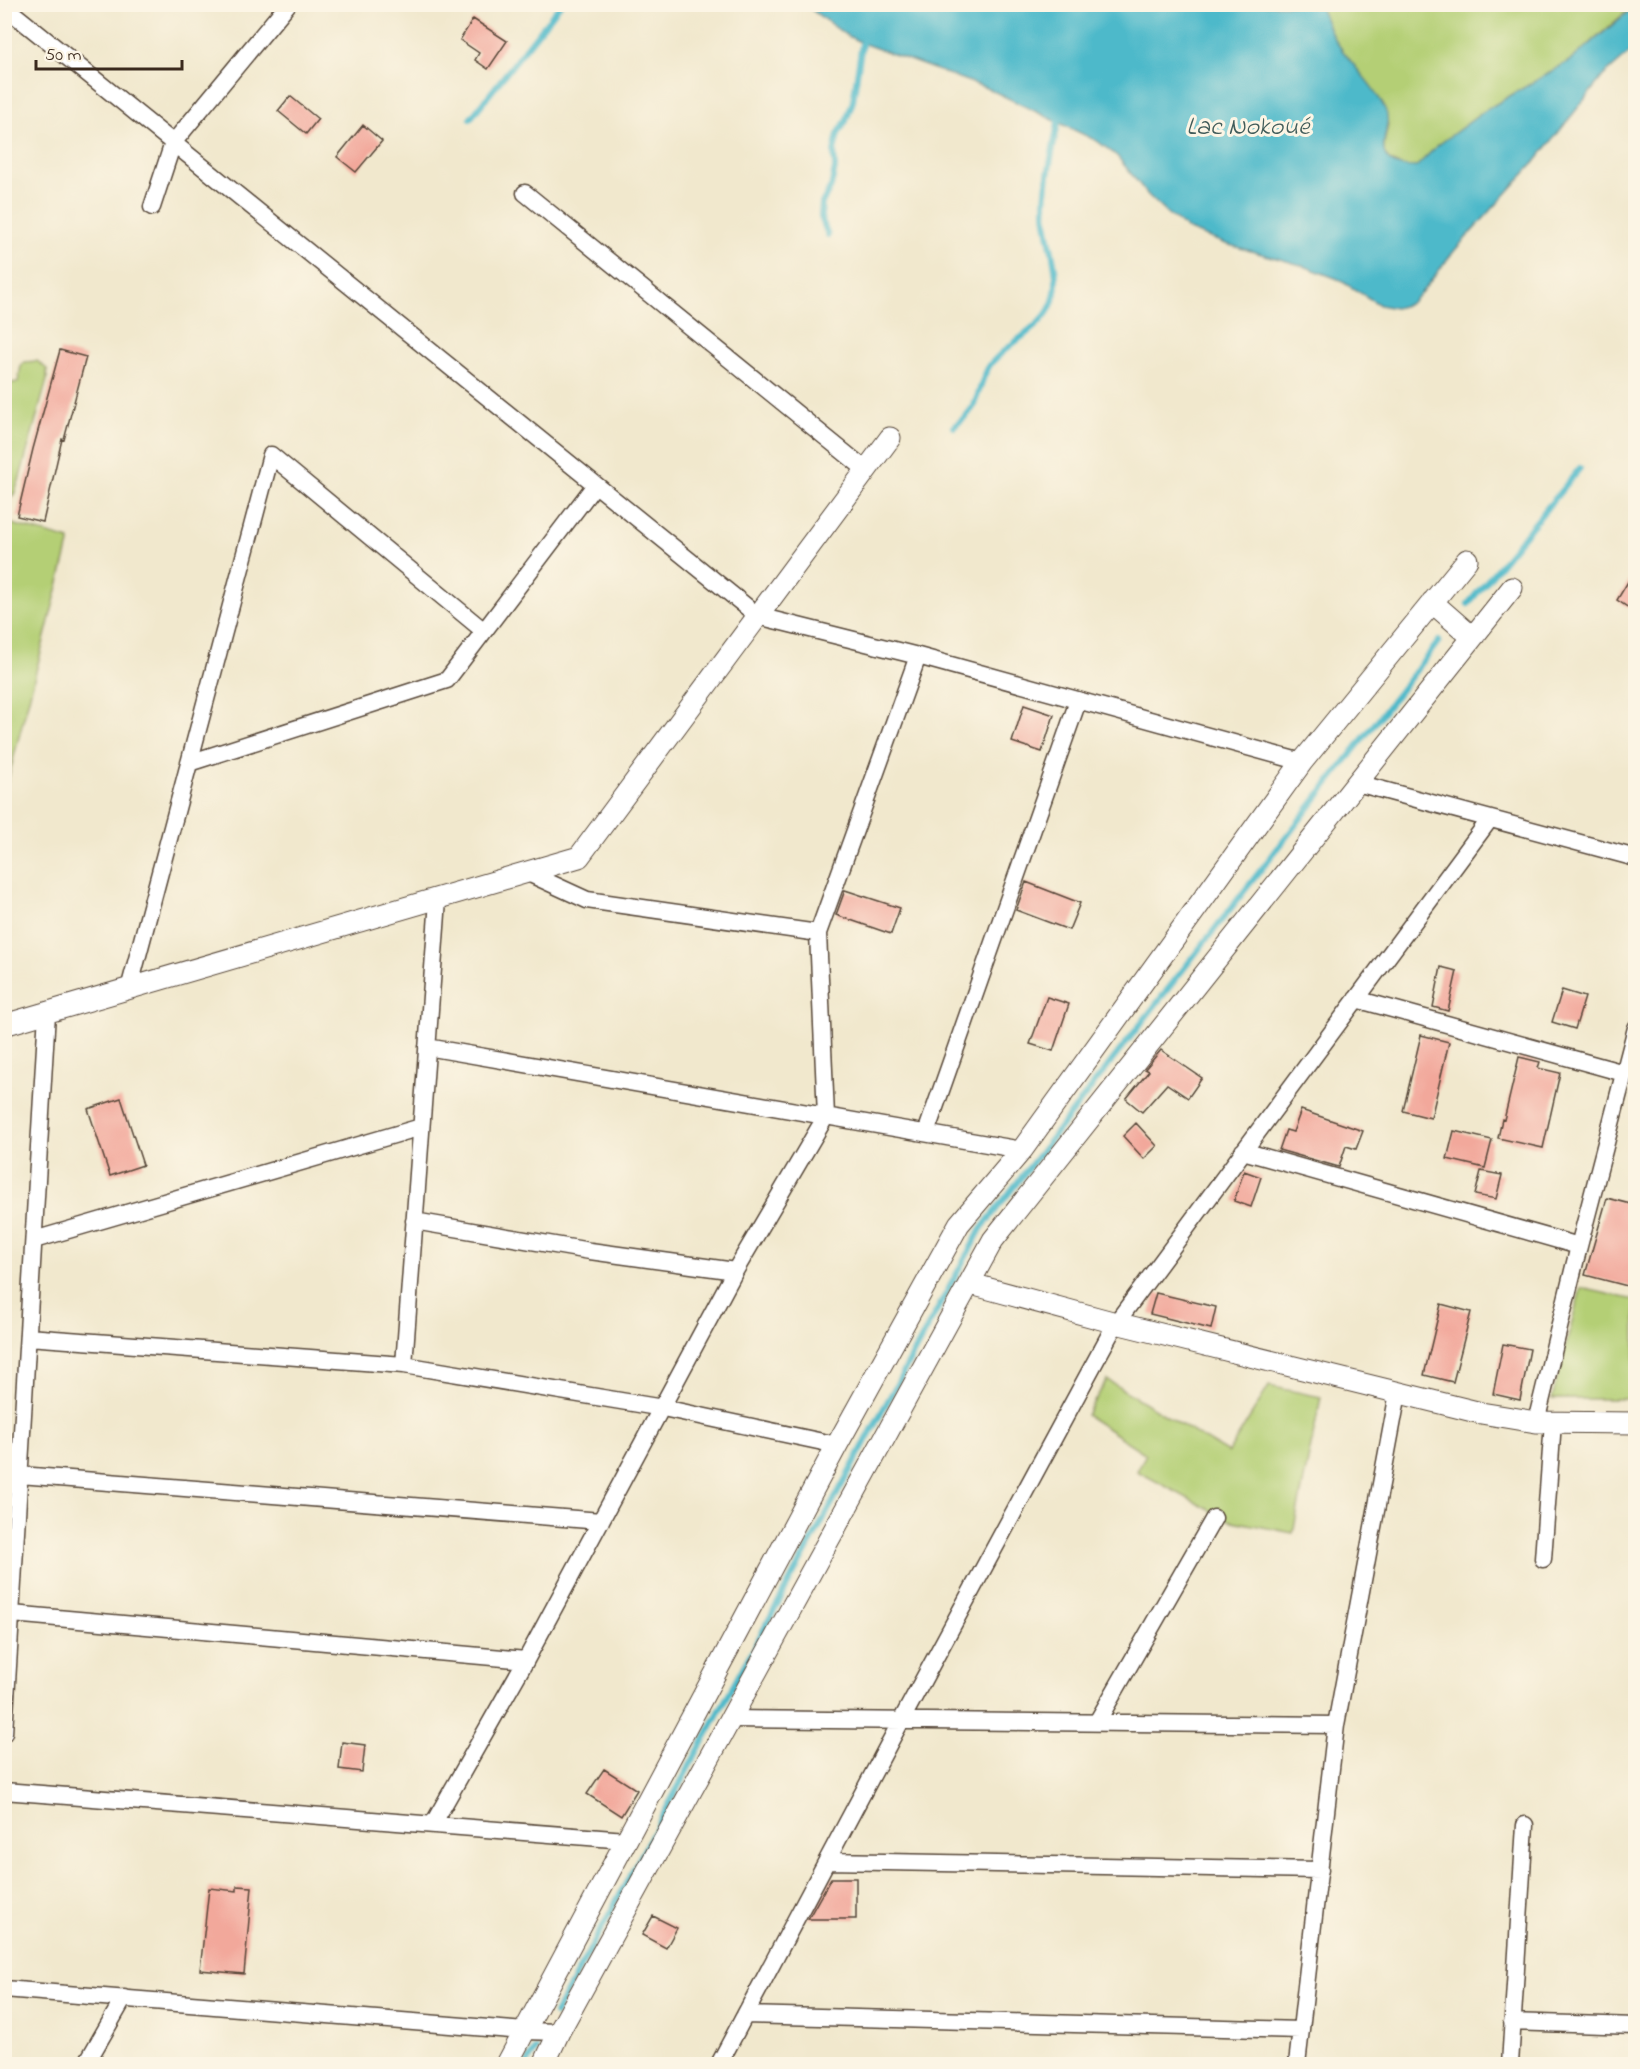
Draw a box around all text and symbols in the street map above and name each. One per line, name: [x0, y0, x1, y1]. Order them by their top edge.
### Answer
scale bar: [36, 33, 182, 71]
text: 50 m: [45, 43, 82, 69]
water label: Lac Nokoué: [1186, 109, 1311, 147]

